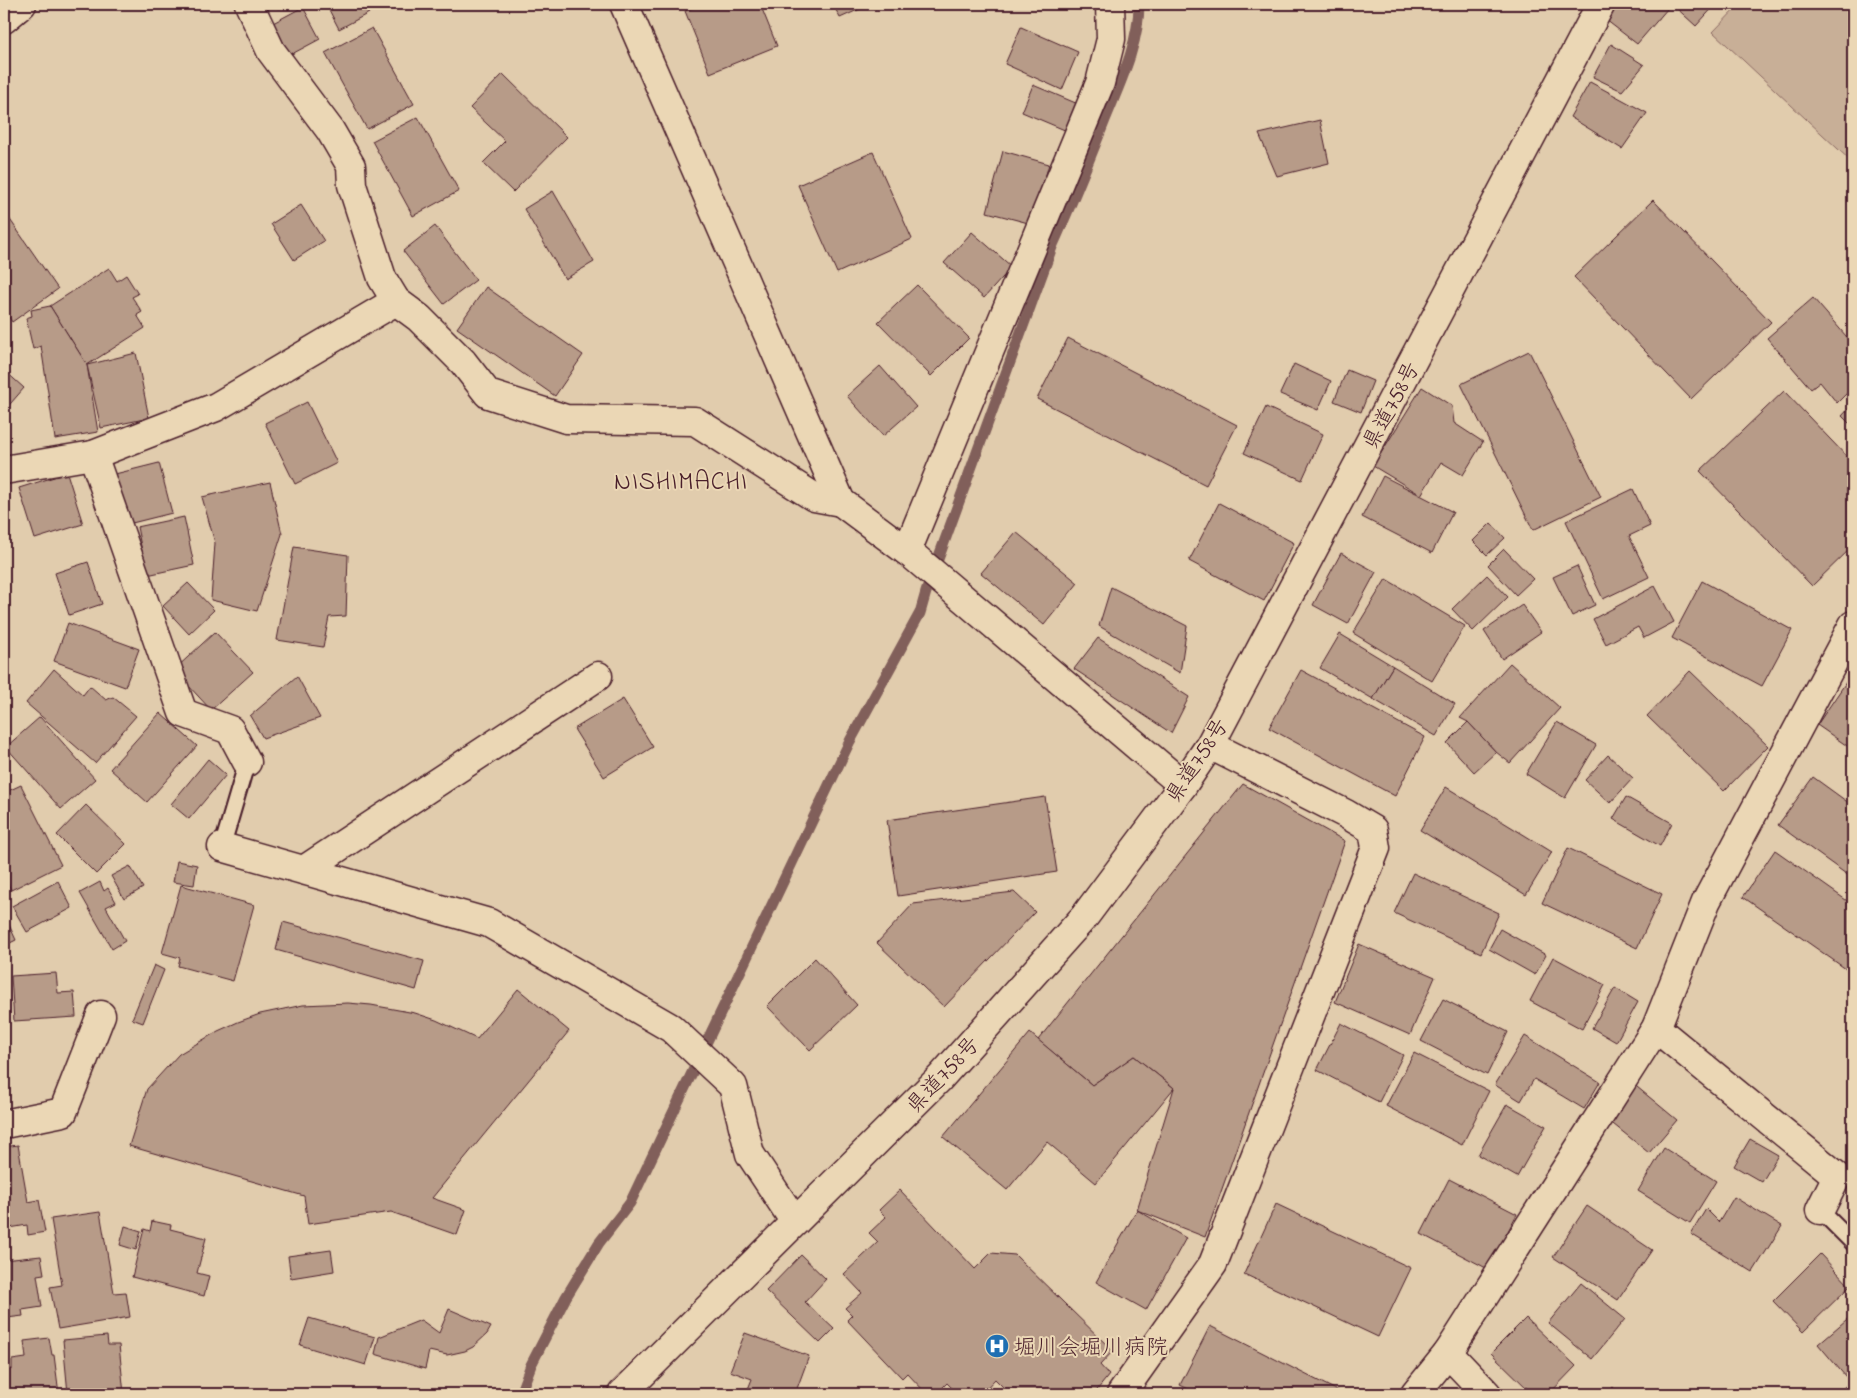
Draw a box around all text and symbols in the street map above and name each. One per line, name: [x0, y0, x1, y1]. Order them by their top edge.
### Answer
street label: 県道758号: [1356, 357, 1429, 456]
district label: NISHIMACHI: [614, 465, 748, 501]
street label: 県道758号: [1159, 713, 1238, 811]
street label: 県道758号: [900, 1030, 989, 1122]
hospital icon: 堀川会堀川病院: [984, 1333, 1010, 1359]
place label: 堀川会堀川病院: [1014, 1333, 1168, 1365]

